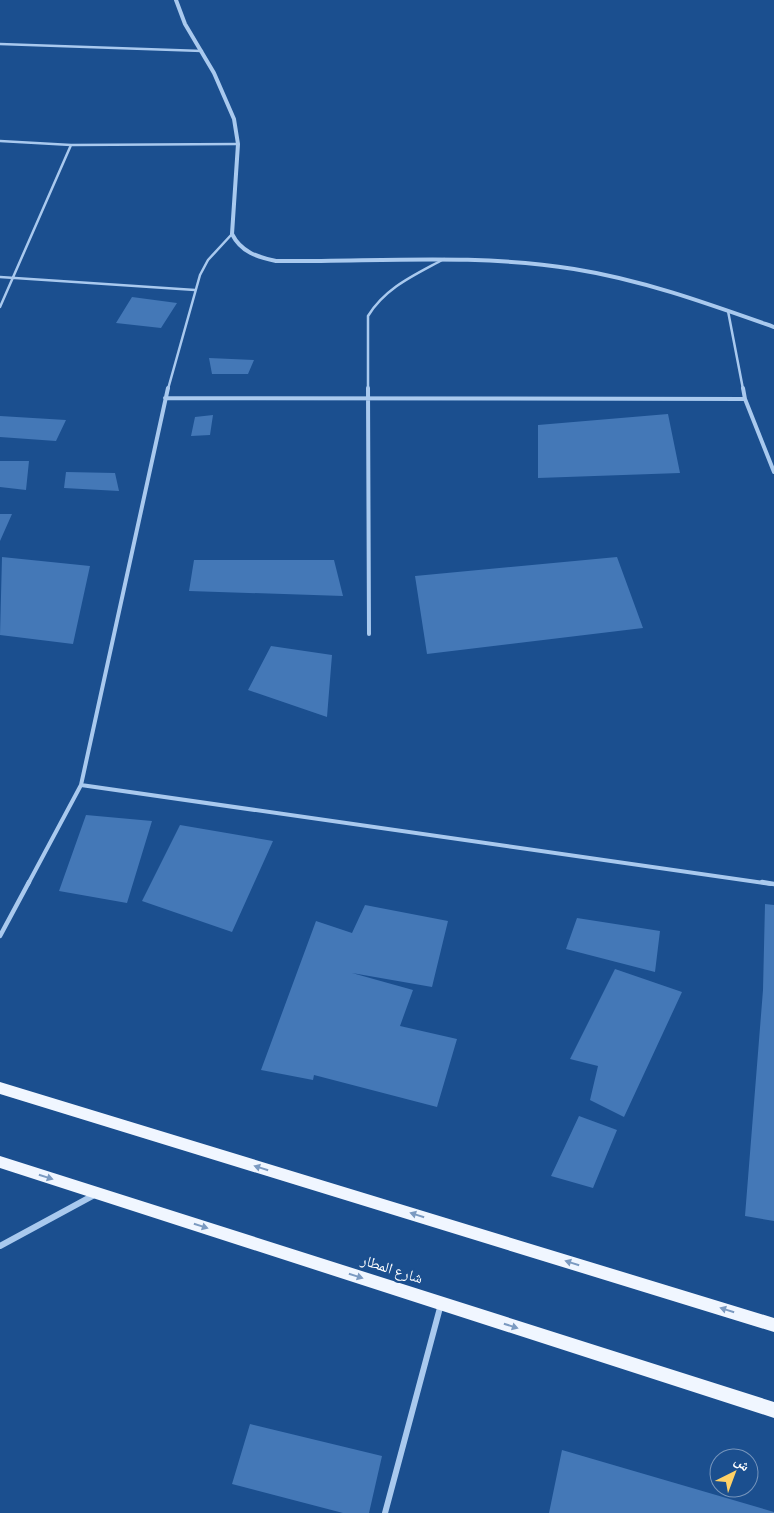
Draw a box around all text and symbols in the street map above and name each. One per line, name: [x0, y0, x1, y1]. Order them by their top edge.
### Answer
one-way arrow: [254, 1163, 269, 1171]
one-way arrow: [39, 1173, 54, 1181]
one-way arrow: [409, 1211, 424, 1219]
one-way arrow: [194, 1223, 209, 1231]
street label: شارع المطار: [358, 1250, 425, 1288]
one-way arrow: [564, 1258, 579, 1266]
one-way arrow: [349, 1272, 364, 1280]
one-way arrow: [720, 1306, 735, 1314]
one-way arrow: [503, 1322, 518, 1330]
north arrow: [709, 1448, 759, 1498]
text: ش: [731, 1452, 754, 1475]

